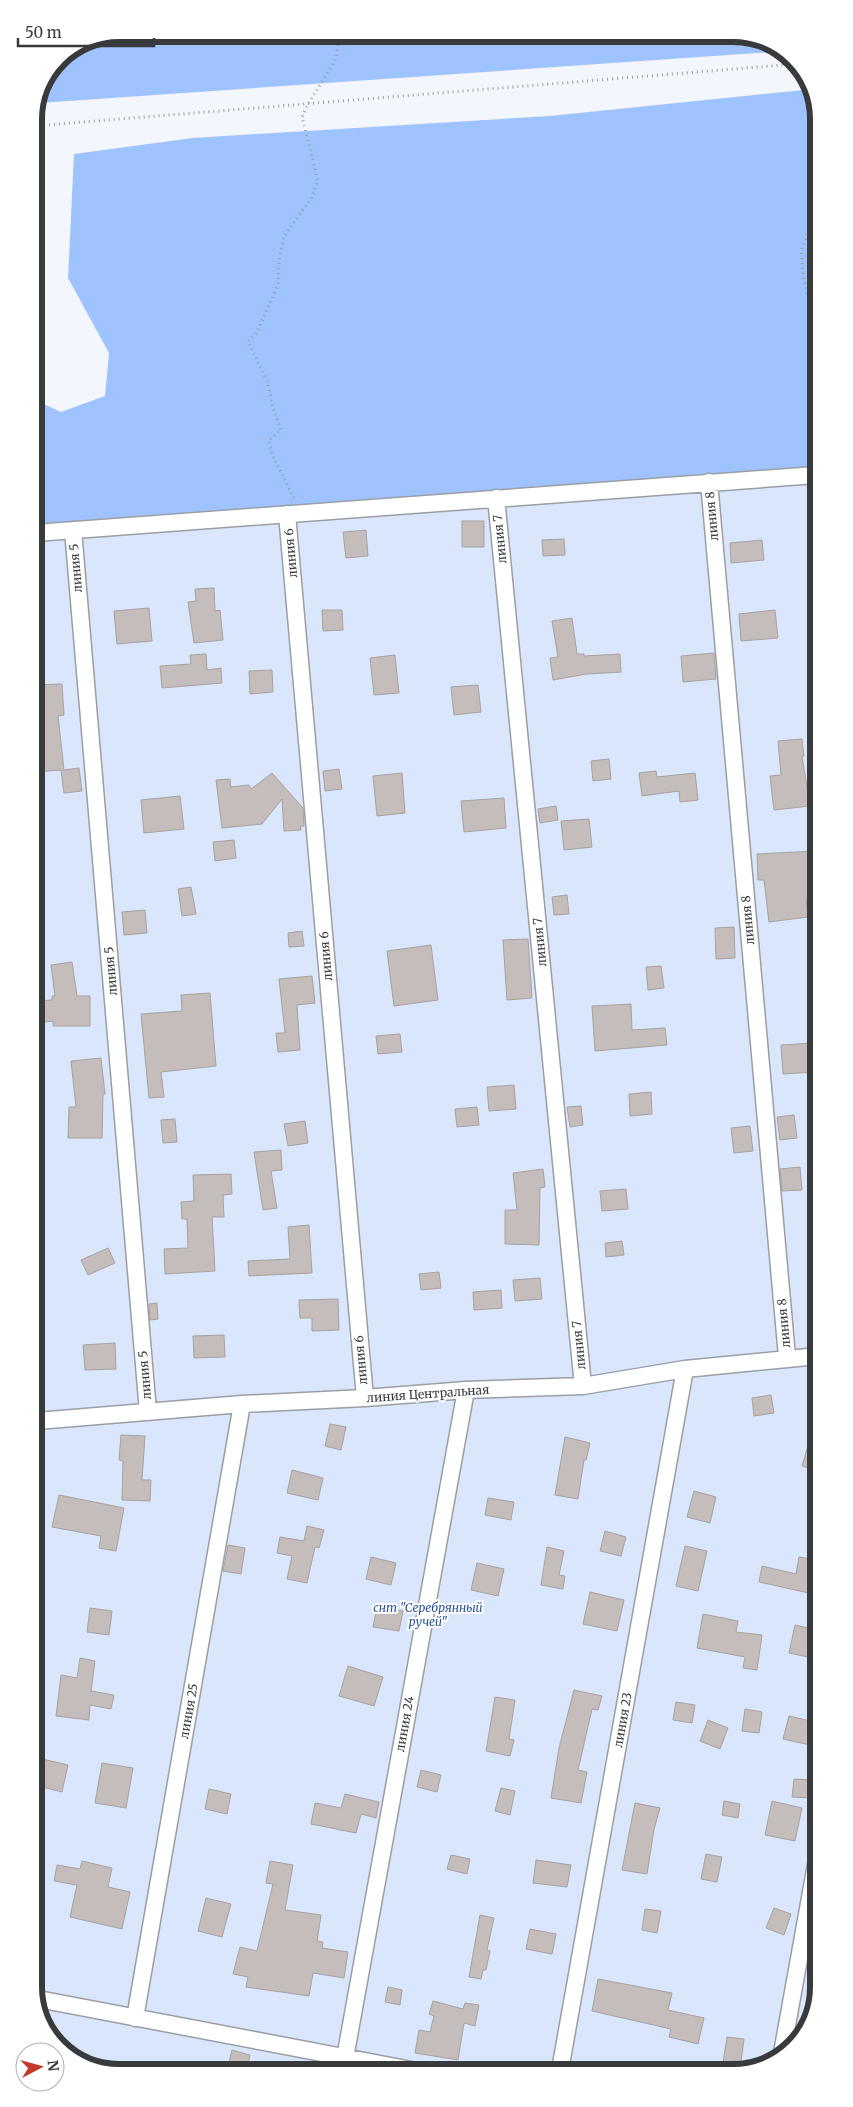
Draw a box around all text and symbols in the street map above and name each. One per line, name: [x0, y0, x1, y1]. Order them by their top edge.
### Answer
scale bar: [18, 15, 154, 47]
text: 50 m: [25, 23, 62, 42]
street label: линия 8: [702, 491, 721, 541]
street label: линия 7: [489, 514, 510, 564]
street label: линия 6: [281, 528, 300, 578]
street label: линия 5: [66, 543, 85, 593]
street label: линия 8: [738, 895, 757, 945]
street label: линия 7: [529, 917, 550, 967]
street label: линия 6: [316, 931, 335, 981]
street label: линия 5: [101, 946, 120, 996]
street label: линия 8: [774, 1298, 793, 1348]
street label: линия 7: [568, 1320, 589, 1370]
street label: линия 6: [351, 1335, 370, 1385]
street label: линия 5: [135, 1350, 154, 1400]
street label: линия Центральная: [366, 1382, 490, 1405]
park label: снт "Серебрянный ручей": [373, 1600, 483, 1629]
street label: линия 25: [176, 1682, 201, 1740]
street label: линия 23: [610, 1691, 635, 1749]
street label: линия 24: [392, 1694, 417, 1753]
north arrow: [15, 2042, 65, 2092]
text: N: [43, 2059, 62, 2072]

